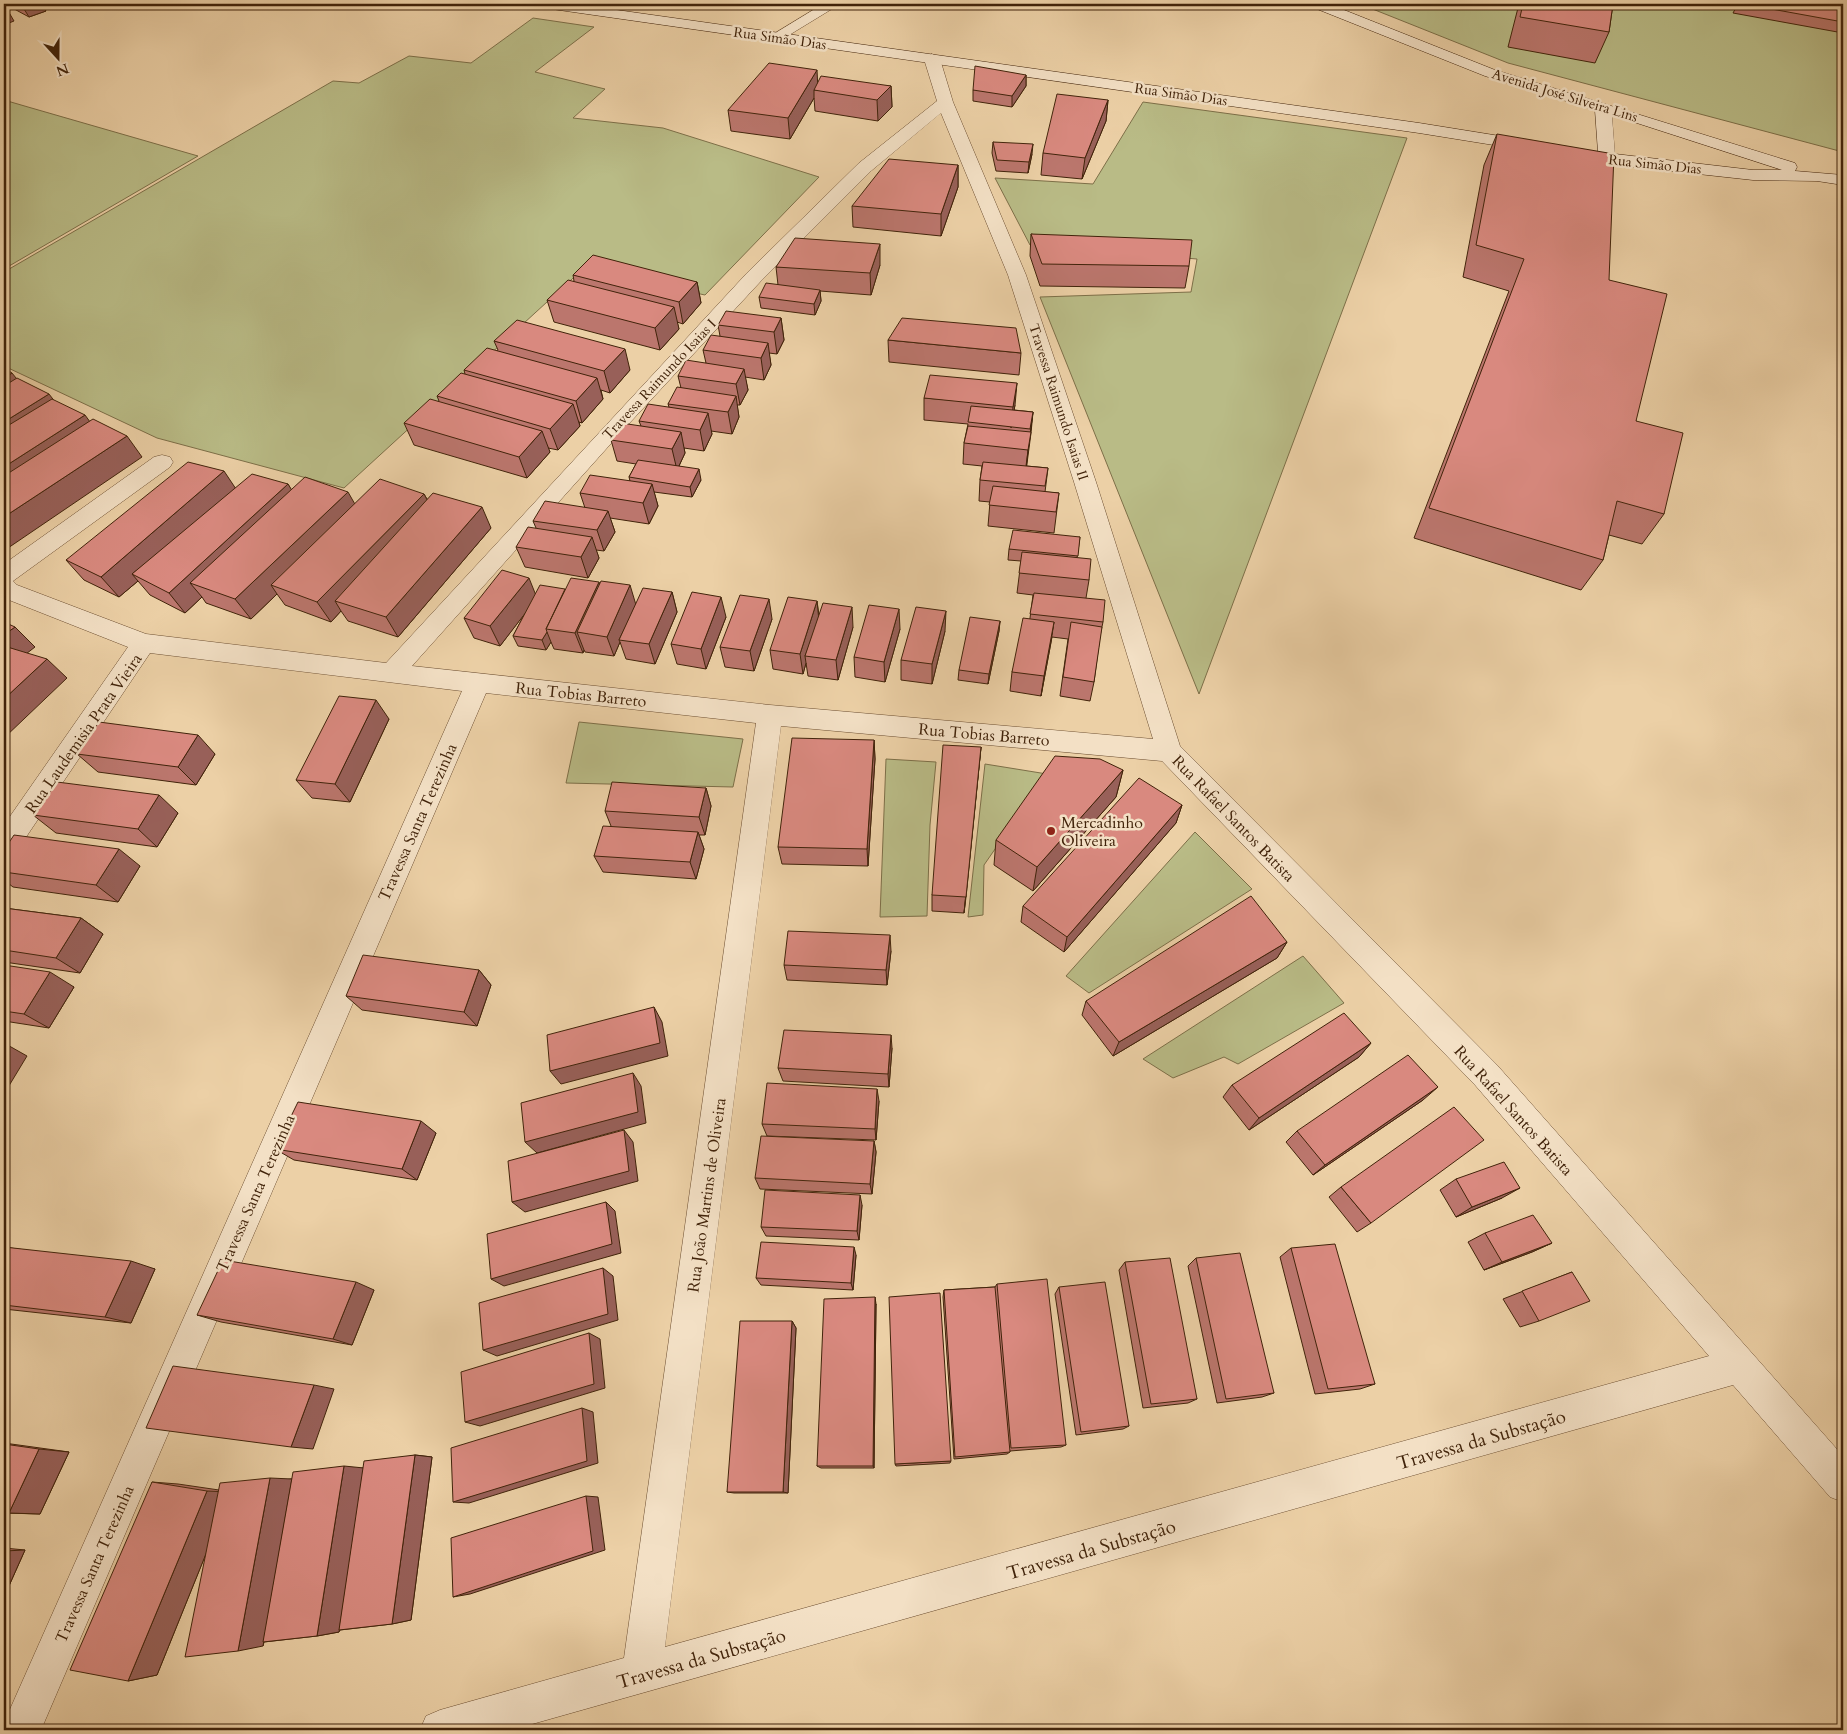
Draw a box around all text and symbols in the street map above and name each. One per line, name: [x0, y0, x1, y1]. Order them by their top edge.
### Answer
street label: Rua Simão Dias: [732, 23, 828, 54]
north arrow: [32, 32, 82, 82]
text: N: [53, 59, 72, 81]
street label: Avenida José Silveira Lins: [1490, 64, 1640, 127]
street label: Rua Simão Dias: [1133, 79, 1229, 110]
street label: Rua Simão Dias: [1607, 150, 1703, 179]
street label: Travessa Raimundo Isaias I: [598, 315, 721, 444]
street label: Travessa Raimundo Isaias II: [1024, 321, 1093, 483]
street label: Rua Laudemisia Prata Vieira: [20, 649, 148, 818]
street label: Rua Tobias Barreto: [514, 677, 648, 713]
street label: Rua Tobias Barreto: [917, 718, 1051, 752]
street label: Travessa Santa Terezinha: [373, 740, 463, 905]
street label: Rua Rafael Santos Batista: [1167, 750, 1300, 887]
place label: Mercadinho Oliveira: [1061, 812, 1143, 852]
marker: Mercadinho Oliveira: [1045, 825, 1057, 837]
street label: Rua Rafael Santos Batista: [1449, 1041, 1578, 1181]
street label: Rua João Martins de Oliveira: [682, 1096, 732, 1294]
street label: Travessa Santa Terezinha: [211, 1111, 301, 1276]
street label: Travessa da Substação: [1394, 1403, 1569, 1477]
street label: Travessa Santa Terezinha: [50, 1482, 140, 1647]
street label: Travessa da Substação: [1004, 1513, 1179, 1587]
street label: Travessa da Substação: [614, 1622, 789, 1696]

